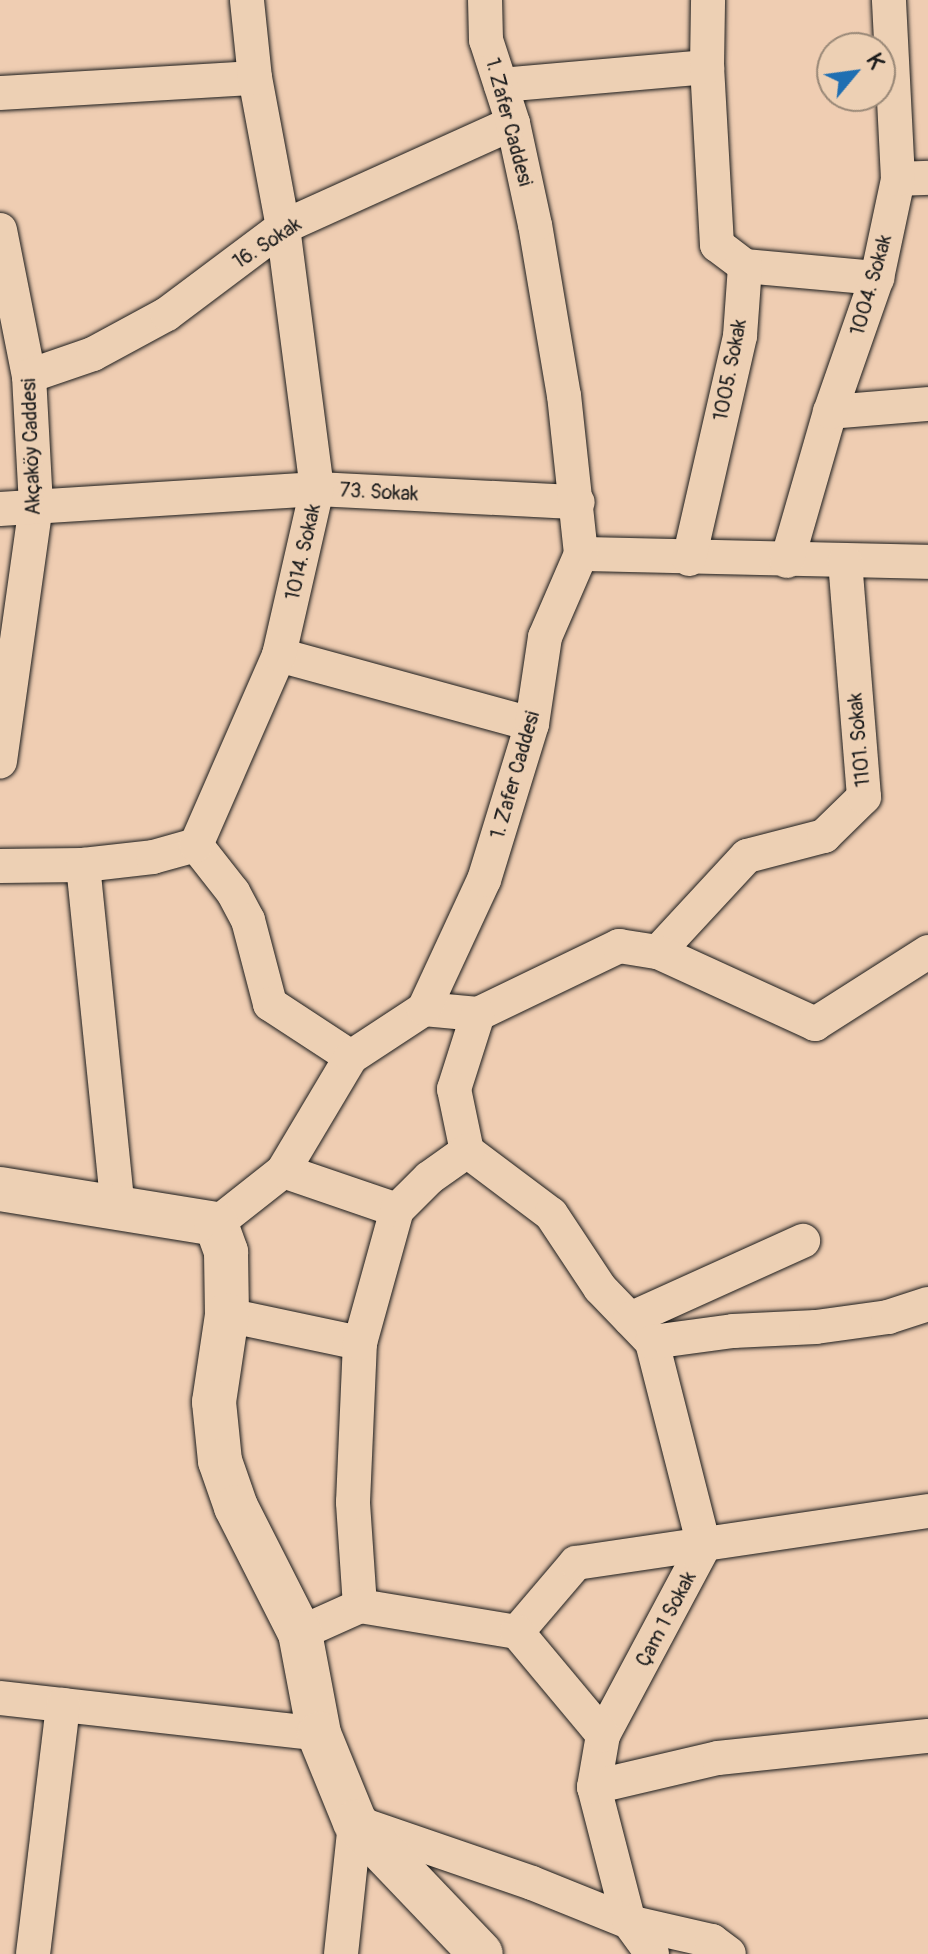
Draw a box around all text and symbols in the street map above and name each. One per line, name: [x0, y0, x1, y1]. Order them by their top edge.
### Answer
north arrow: [816, 32, 896, 112]
text: K: [860, 49, 891, 74]
street label: 1. Zafer Caddesi: [480, 55, 538, 189]
street label: 16. Sokak: [228, 212, 306, 274]
street label: 1004. Sokak: [845, 232, 897, 338]
street label: 1005. Sokak: [708, 317, 752, 423]
street label: Akçaköy Caddesi: [17, 378, 45, 516]
street label: 73. Sokak: [339, 478, 419, 506]
street label: 1014. Sokak: [280, 502, 326, 602]
street label: 1101. Sokak: [843, 692, 875, 788]
street label: 1. Zafer Caddesi: [485, 708, 545, 842]
street label: Çam 1 Sokak: [631, 1567, 701, 1671]

